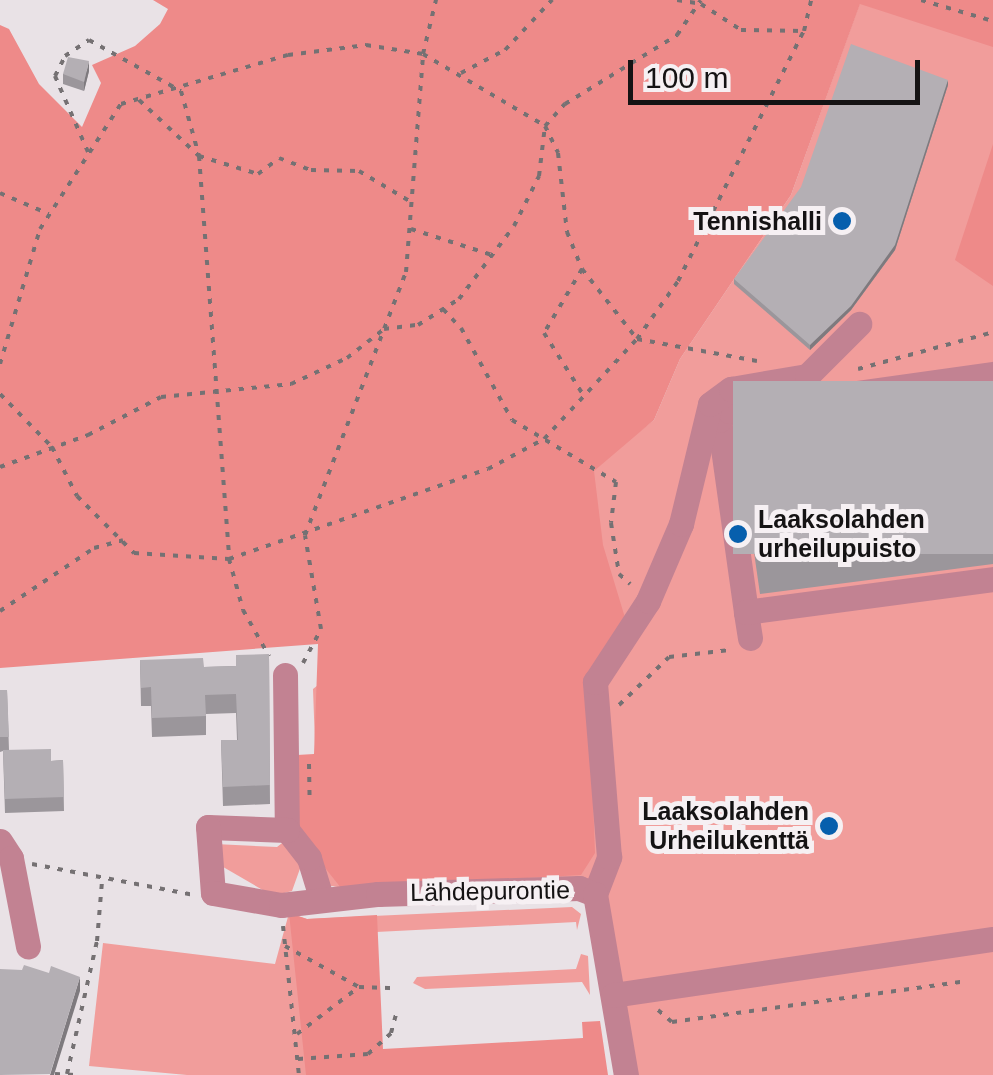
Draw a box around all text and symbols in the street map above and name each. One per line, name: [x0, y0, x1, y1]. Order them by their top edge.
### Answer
scale bar: [633, 40, 926, 102]
text: 100 m: [645, 61, 728, 94]
place label: Tennishalli: [693, 206, 822, 236]
marker: Tennishalli: [831, 210, 853, 232]
place label: Laaksolahden urheilupuisto: [758, 505, 925, 564]
marker: Laaksolahden urheilupuisto: [727, 523, 749, 545]
place label: Laaksolahden Urheilukenttä: [642, 797, 809, 856]
marker: Laaksolahden Urheilukenttä: [818, 815, 840, 837]
street label: Lähdepurontie: [410, 875, 570, 907]

